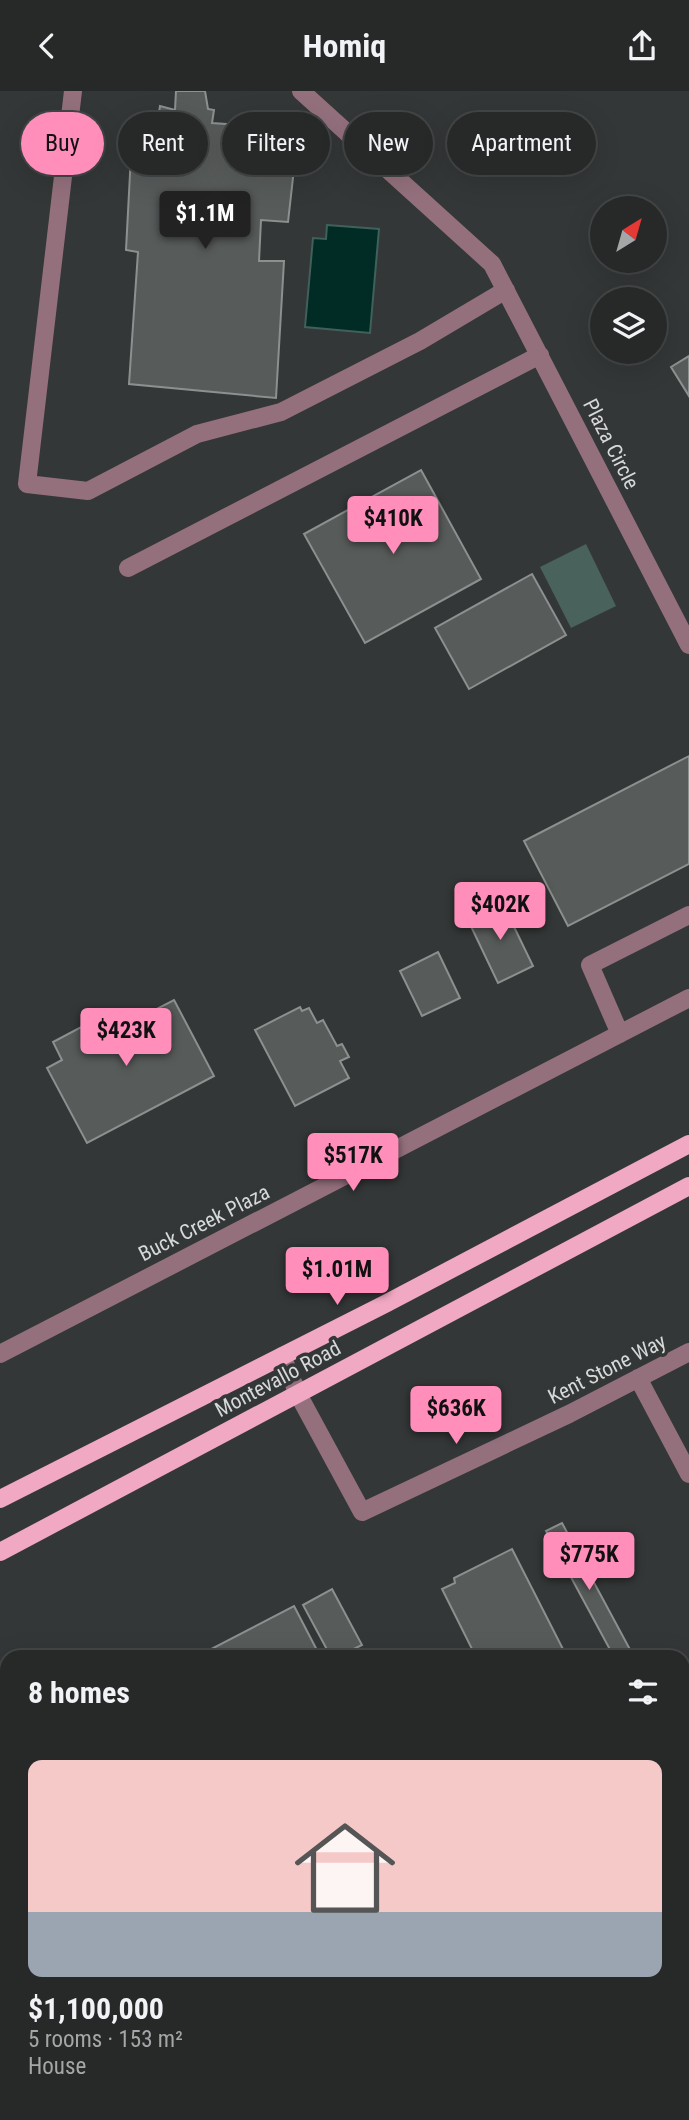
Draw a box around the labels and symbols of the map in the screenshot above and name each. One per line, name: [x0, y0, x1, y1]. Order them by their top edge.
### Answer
pin: $1.1M: [156, 191, 254, 251]
north arrow: [590, 196, 667, 273]
street label: Plaza Circle: [578, 395, 644, 493]
pin: $410K: [344, 497, 442, 556]
pin: $402K: [451, 883, 549, 942]
pin: $423K: [77, 1009, 175, 1068]
pin: $517K: [304, 1133, 402, 1193]
street label: Buck Creek Plaza: [135, 1180, 273, 1266]
pin: $1.01M: [280, 1247, 394, 1307]
street label: Kent Stone Way: [544, 1329, 670, 1409]
street label: Montevallo Road: [211, 1336, 345, 1422]
pin: $636K: [407, 1387, 505, 1446]
pin: $775K: [540, 1533, 638, 1592]

